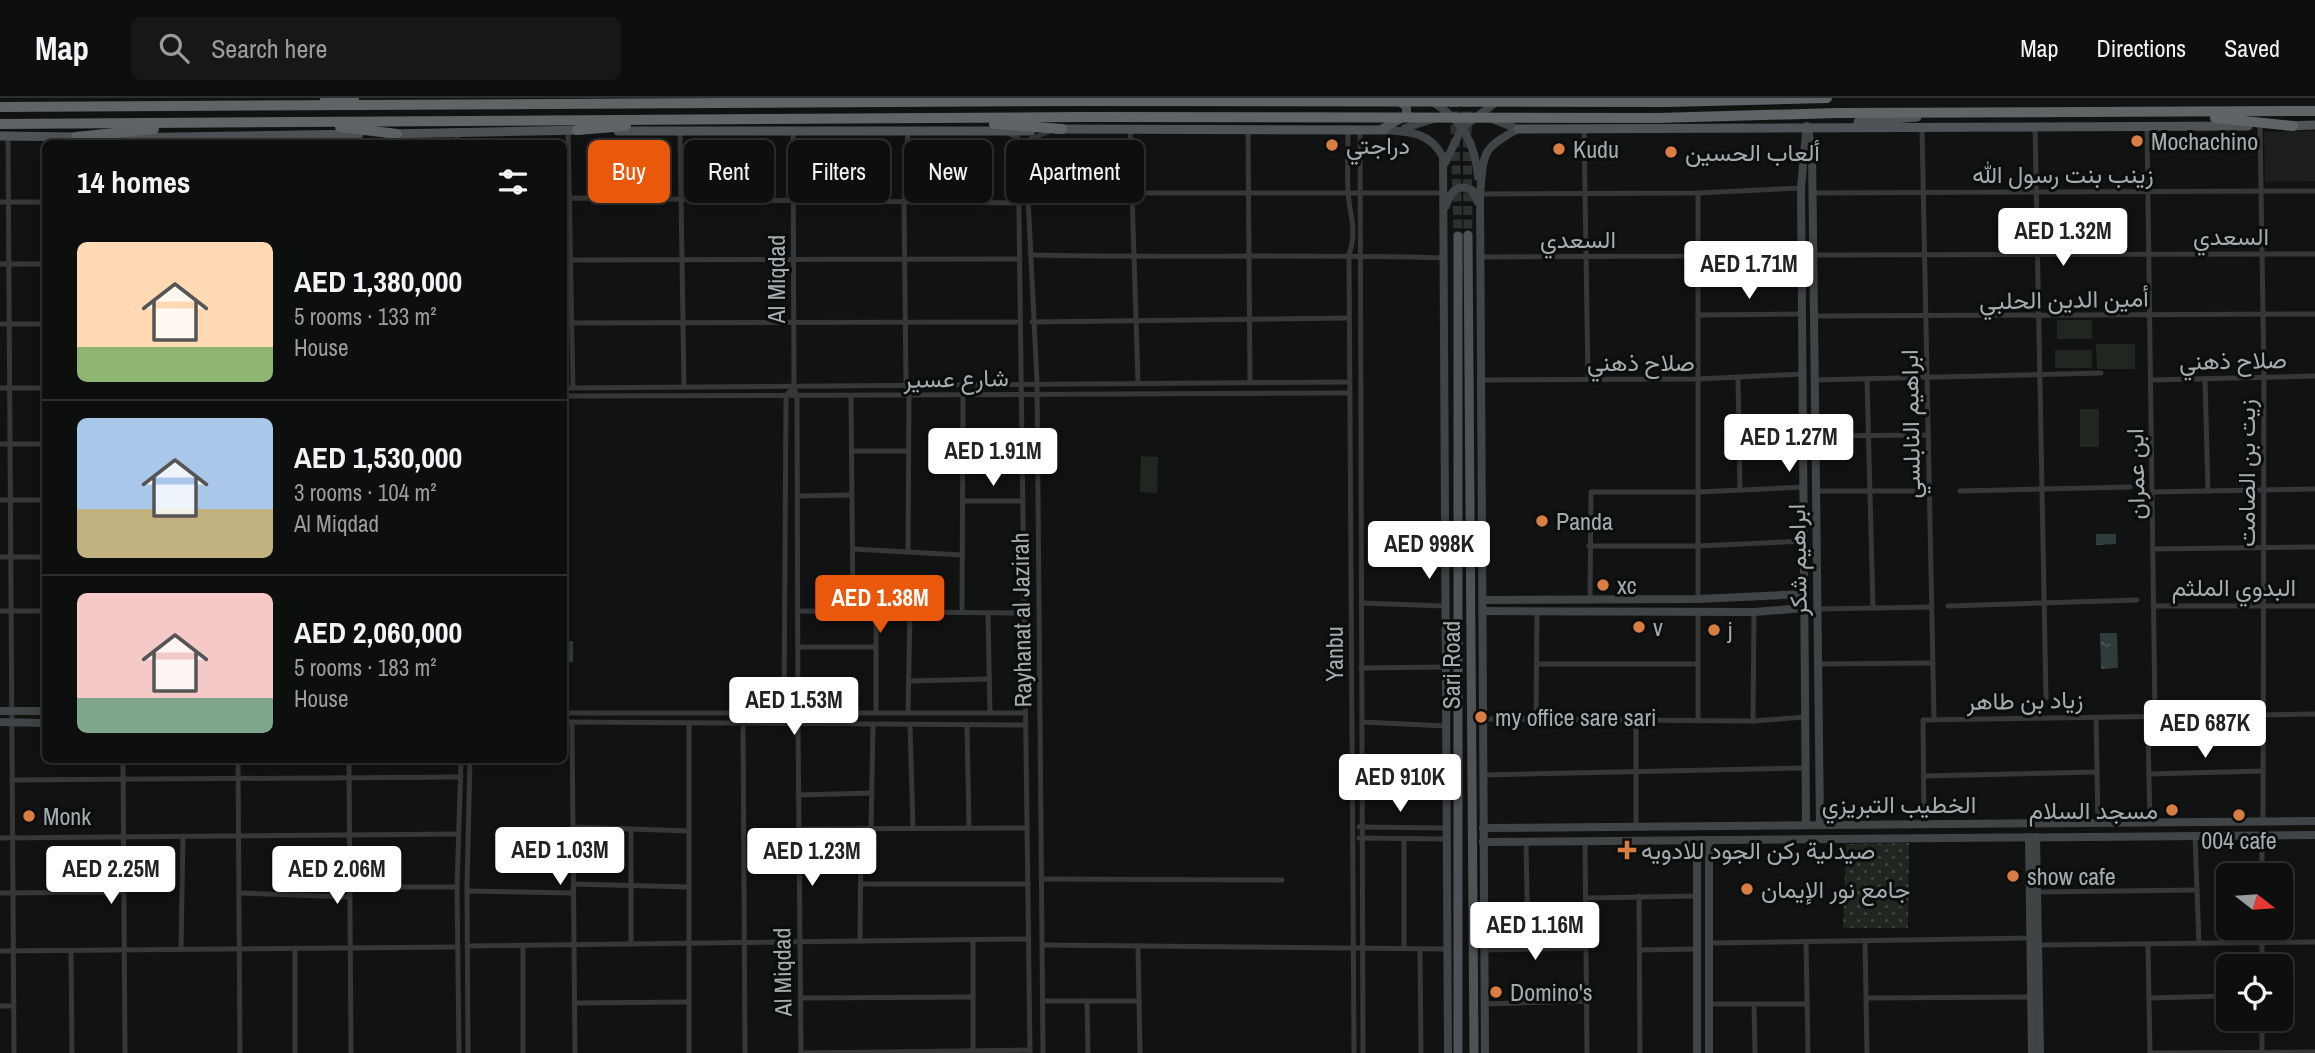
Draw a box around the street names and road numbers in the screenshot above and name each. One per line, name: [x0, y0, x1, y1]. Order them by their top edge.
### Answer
street label: زينب بنت رسول الله: [1972, 158, 2154, 190]
street label: السعدي: [2193, 220, 2269, 256]
street label: السعدي: [1540, 223, 1616, 259]
street label: Al Miqdad: [760, 235, 792, 324]
street label: أمين الدين الحلبي: [1979, 282, 2150, 320]
street label: صلاح ذهني: [2179, 343, 2287, 381]
street label: صلاح ذهني: [1587, 346, 1695, 382]
street label: ابراهيم النابلسي: [1893, 349, 1931, 499]
street label: شارع عسير: [902, 361, 1009, 396]
street label: زيت بن الصامت: [2230, 399, 2262, 547]
street label: ابن عمران: [2118, 428, 2152, 520]
street label: ابراهيم شكر: [1780, 504, 1815, 617]
street label: Rayhanat al Jazirah: [1003, 532, 1039, 708]
street label: البدوي الملثم: [2172, 571, 2296, 607]
street label: Sari Road: [1435, 621, 1467, 709]
street label: Yanbu: [1318, 626, 1350, 682]
street label: زياد بن طاهر: [1965, 683, 2084, 717]
street label: الخطيب التبريزي: [1822, 788, 1976, 824]
street label: Al Miqdad: [765, 927, 799, 1018]

